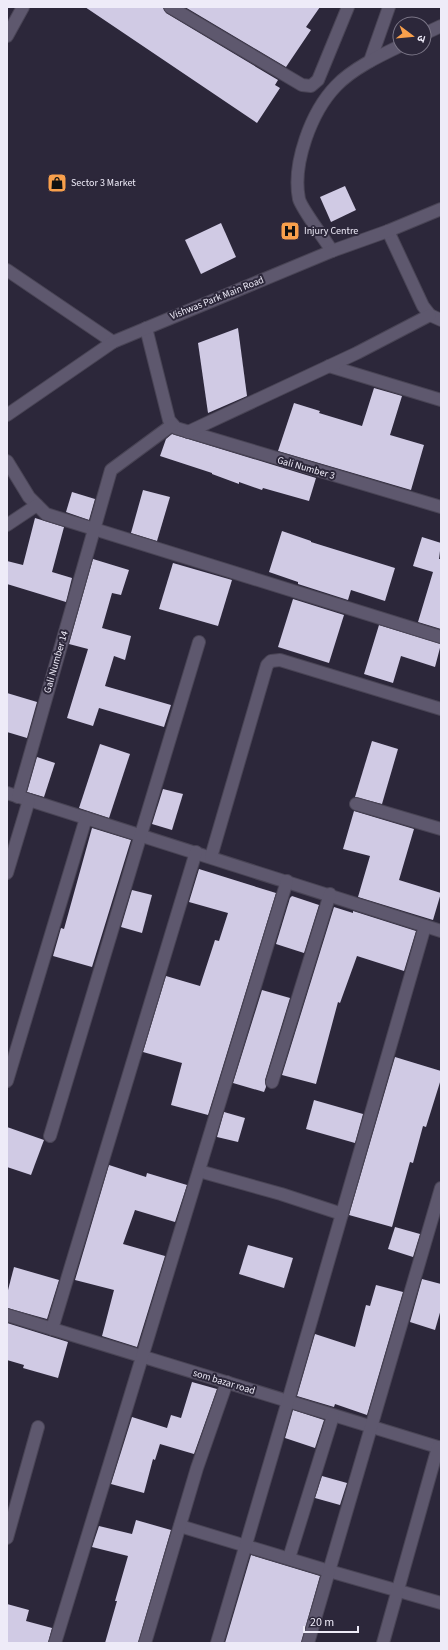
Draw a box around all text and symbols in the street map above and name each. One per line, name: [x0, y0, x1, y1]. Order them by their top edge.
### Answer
north arrow: [392, 16, 432, 56]
text: उ: [413, 33, 429, 44]
shop icon: Sector 3 Market: [46, 172, 68, 194]
place label: Sector 3 Market: [71, 176, 136, 190]
hospital icon: Injury Centre: [279, 220, 301, 242]
place label: Injury Centre: [304, 224, 358, 238]
street label: Vishwas Park Main Road: [168, 273, 266, 323]
street label: Gali Number 3: [276, 453, 336, 483]
street label: Gali Number 14: [40, 629, 72, 695]
street label: som bazar road: [191, 1366, 257, 1398]
scale bar: [304, 1608, 358, 1634]
text: 20 m: [310, 1614, 334, 1631]

